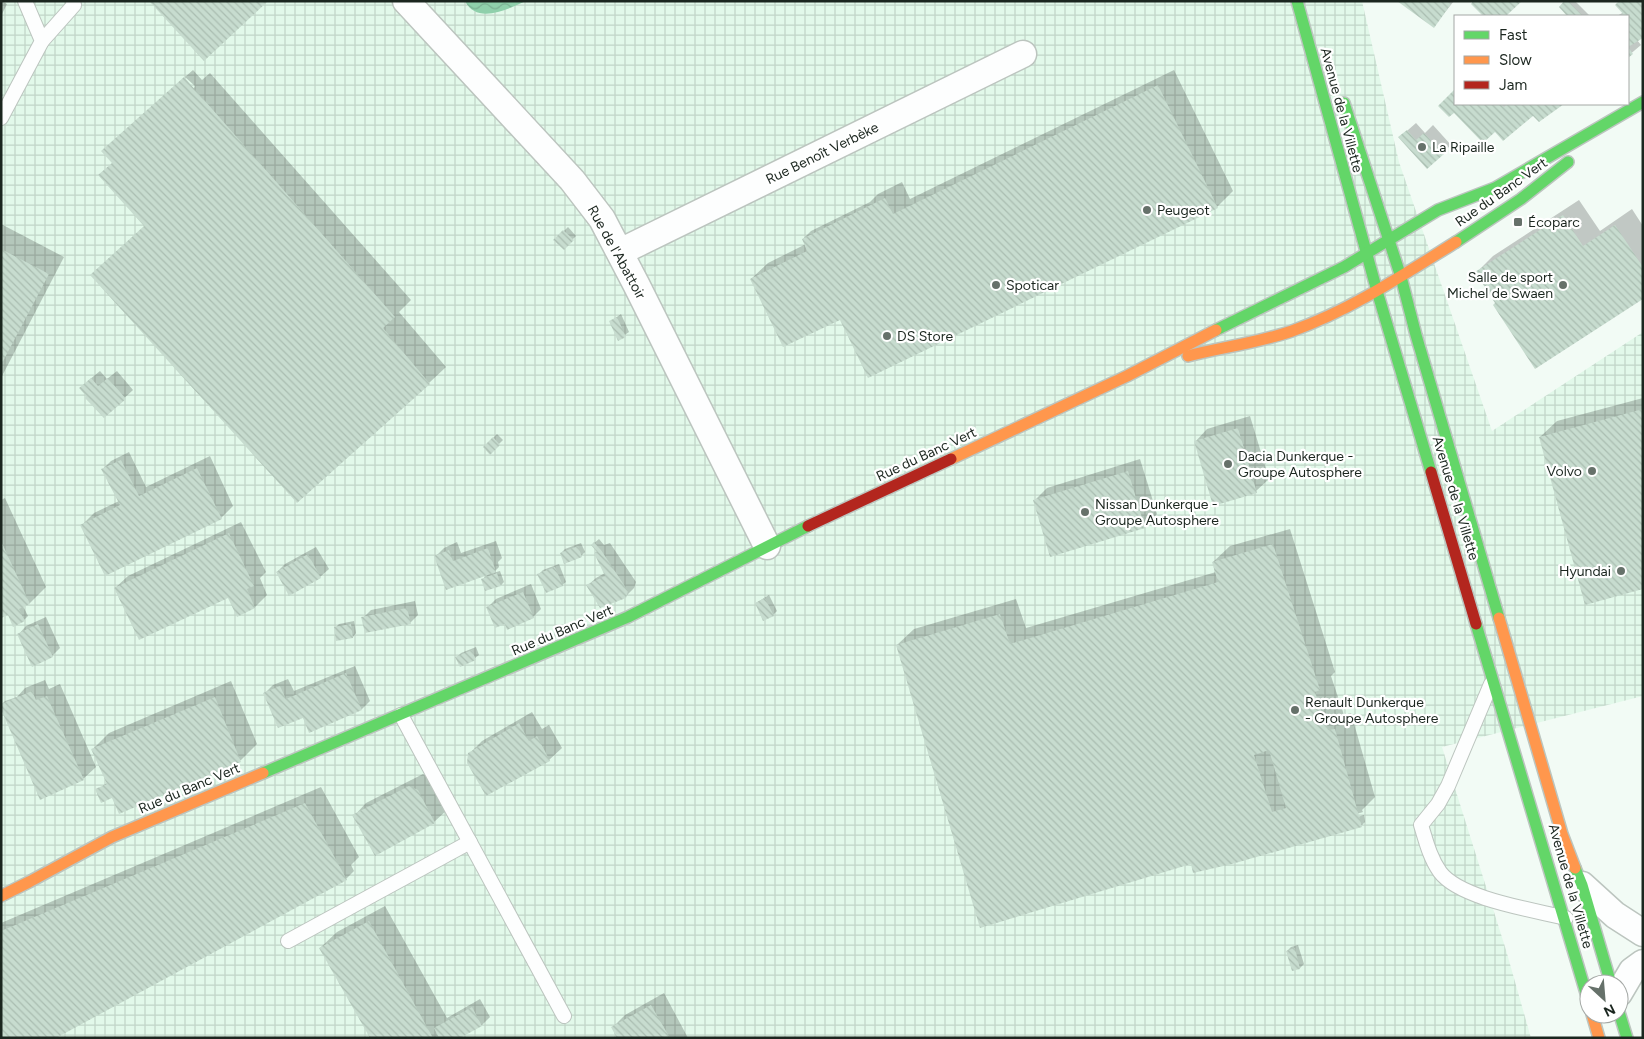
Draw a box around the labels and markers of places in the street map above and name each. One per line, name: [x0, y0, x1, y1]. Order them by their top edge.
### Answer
place label: La Ripaille: [1432, 139, 1495, 156]
marker: La Ripaille: [1416, 141, 1428, 153]
place label: Peugeot: [1157, 202, 1210, 219]
marker: Peugeot: [1141, 204, 1153, 216]
place label: Écoparc: [1528, 214, 1580, 231]
marker: Écoparc: [1512, 216, 1524, 228]
place label: Salle de sport Michel de Swaen: [1447, 269, 1553, 302]
place label: Spoticar: [1006, 277, 1059, 294]
marker: Spoticar: [990, 279, 1002, 291]
marker: Salle de sport Michel de Swaen: [1557, 279, 1569, 291]
place label: DS Store: [897, 328, 953, 345]
marker: DS Store: [881, 330, 893, 342]
place label: Dacia Dunkerque - Groupe Autosphere: [1238, 448, 1362, 481]
marker: Dacia Dunkerque - Groupe Autosphere: [1222, 458, 1234, 470]
place label: Volvo: [1546, 463, 1582, 480]
marker: Volvo: [1586, 465, 1598, 477]
place label: Nissan Dunkerque - Groupe Autosphere: [1095, 496, 1219, 529]
marker: Nissan Dunkerque - Groupe Autosphere: [1079, 506, 1091, 518]
place label: Hyundai: [1559, 563, 1611, 580]
marker: Hyundai: [1615, 565, 1627, 577]
place label: Renault Dunkerque - Groupe Autosphere: [1305, 694, 1439, 727]
marker: Renault Dunkerque - Groupe Autosphere: [1289, 704, 1301, 716]

